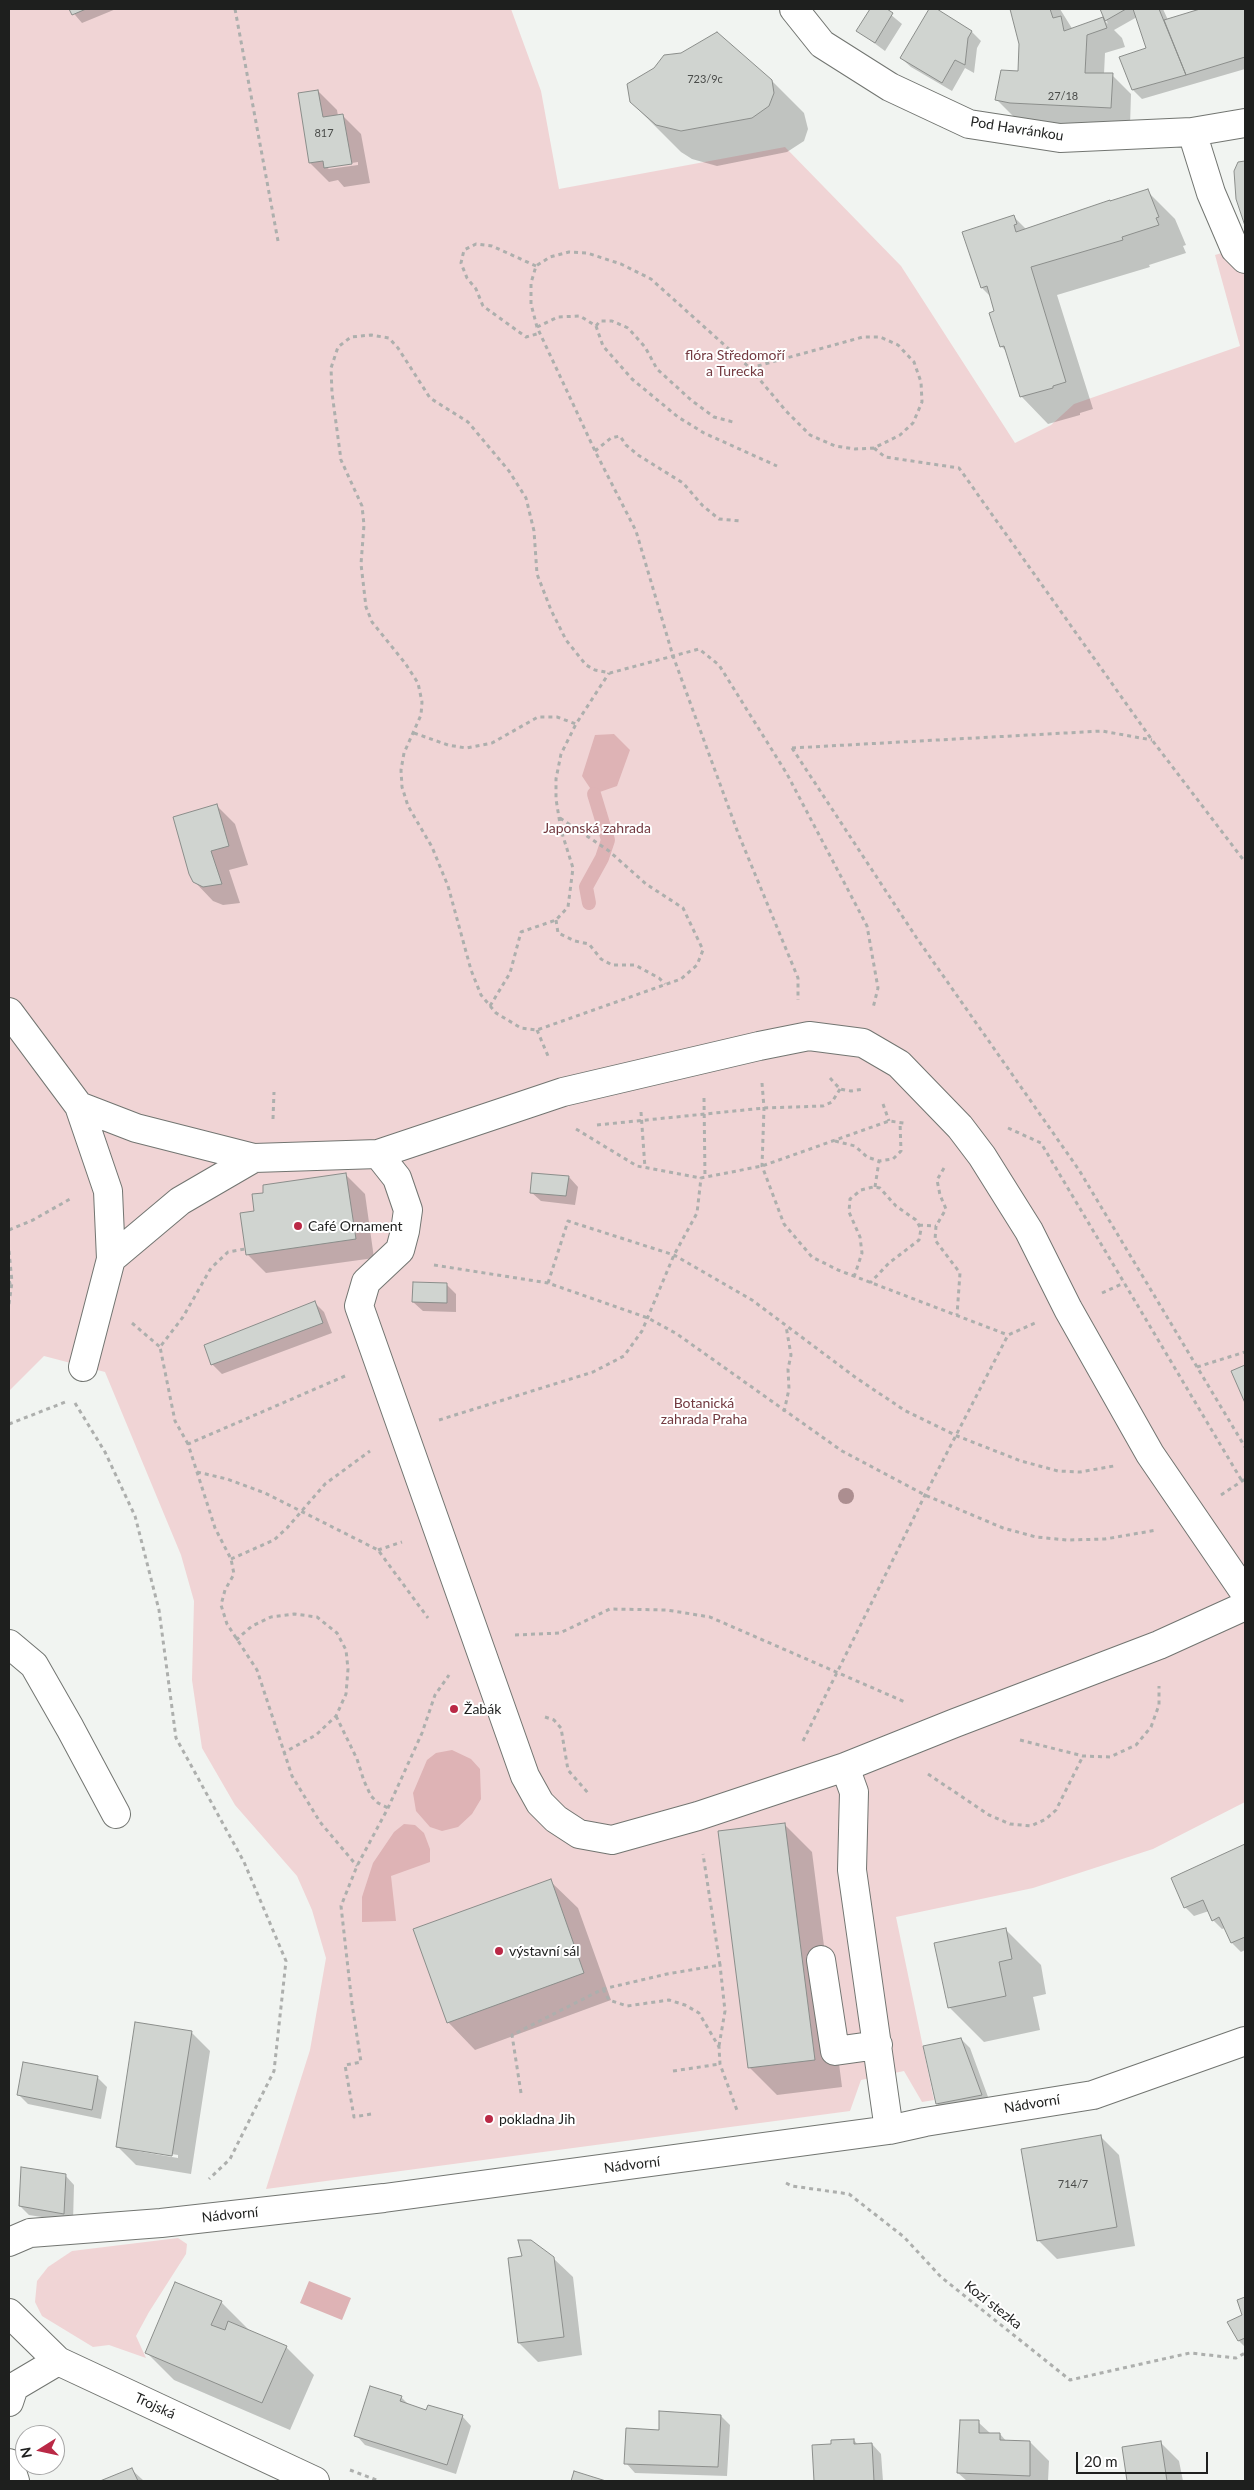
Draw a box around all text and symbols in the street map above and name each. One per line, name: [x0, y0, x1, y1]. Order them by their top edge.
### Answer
house number: 723/9c: [687, 72, 723, 86]
house number: 27/18: [1048, 89, 1078, 103]
street label: Pod Havránkou: [969, 113, 1065, 145]
house number: 817: [314, 126, 334, 140]
park label: flóra Středomoří a Turecka: [685, 347, 785, 380]
park label: Japonská zahrada: [543, 820, 651, 836]
place label: Café Ornament: [308, 1218, 402, 1234]
marker: Café Ornament: [292, 1220, 304, 1232]
park label: Botanická zahrada Praha: [661, 1395, 747, 1428]
place label: Žabák: [464, 1701, 501, 1717]
marker: Žabák: [448, 1703, 460, 1715]
place label: výstavní sál: [509, 1943, 580, 1959]
marker: výstavní sál: [493, 1945, 505, 1957]
street label: Nádvorní: [1003, 2091, 1061, 2117]
place label: pokladna Jih: [499, 2111, 575, 2127]
marker: pokladna Jih: [483, 2113, 495, 2125]
street label: Nádvorní: [603, 2153, 661, 2177]
house number: 714/7: [1058, 2177, 1088, 2191]
street label: Nádvorní: [201, 2204, 259, 2226]
street label: Kozí stezka: [961, 2277, 1025, 2333]
street label: Trojská: [132, 2389, 178, 2423]
north arrow: [15, 2425, 65, 2475]
scale bar: [1079, 2442, 1212, 2474]
text: N: [16, 2446, 35, 2459]
text: 20 m: [1084, 2452, 1118, 2470]

